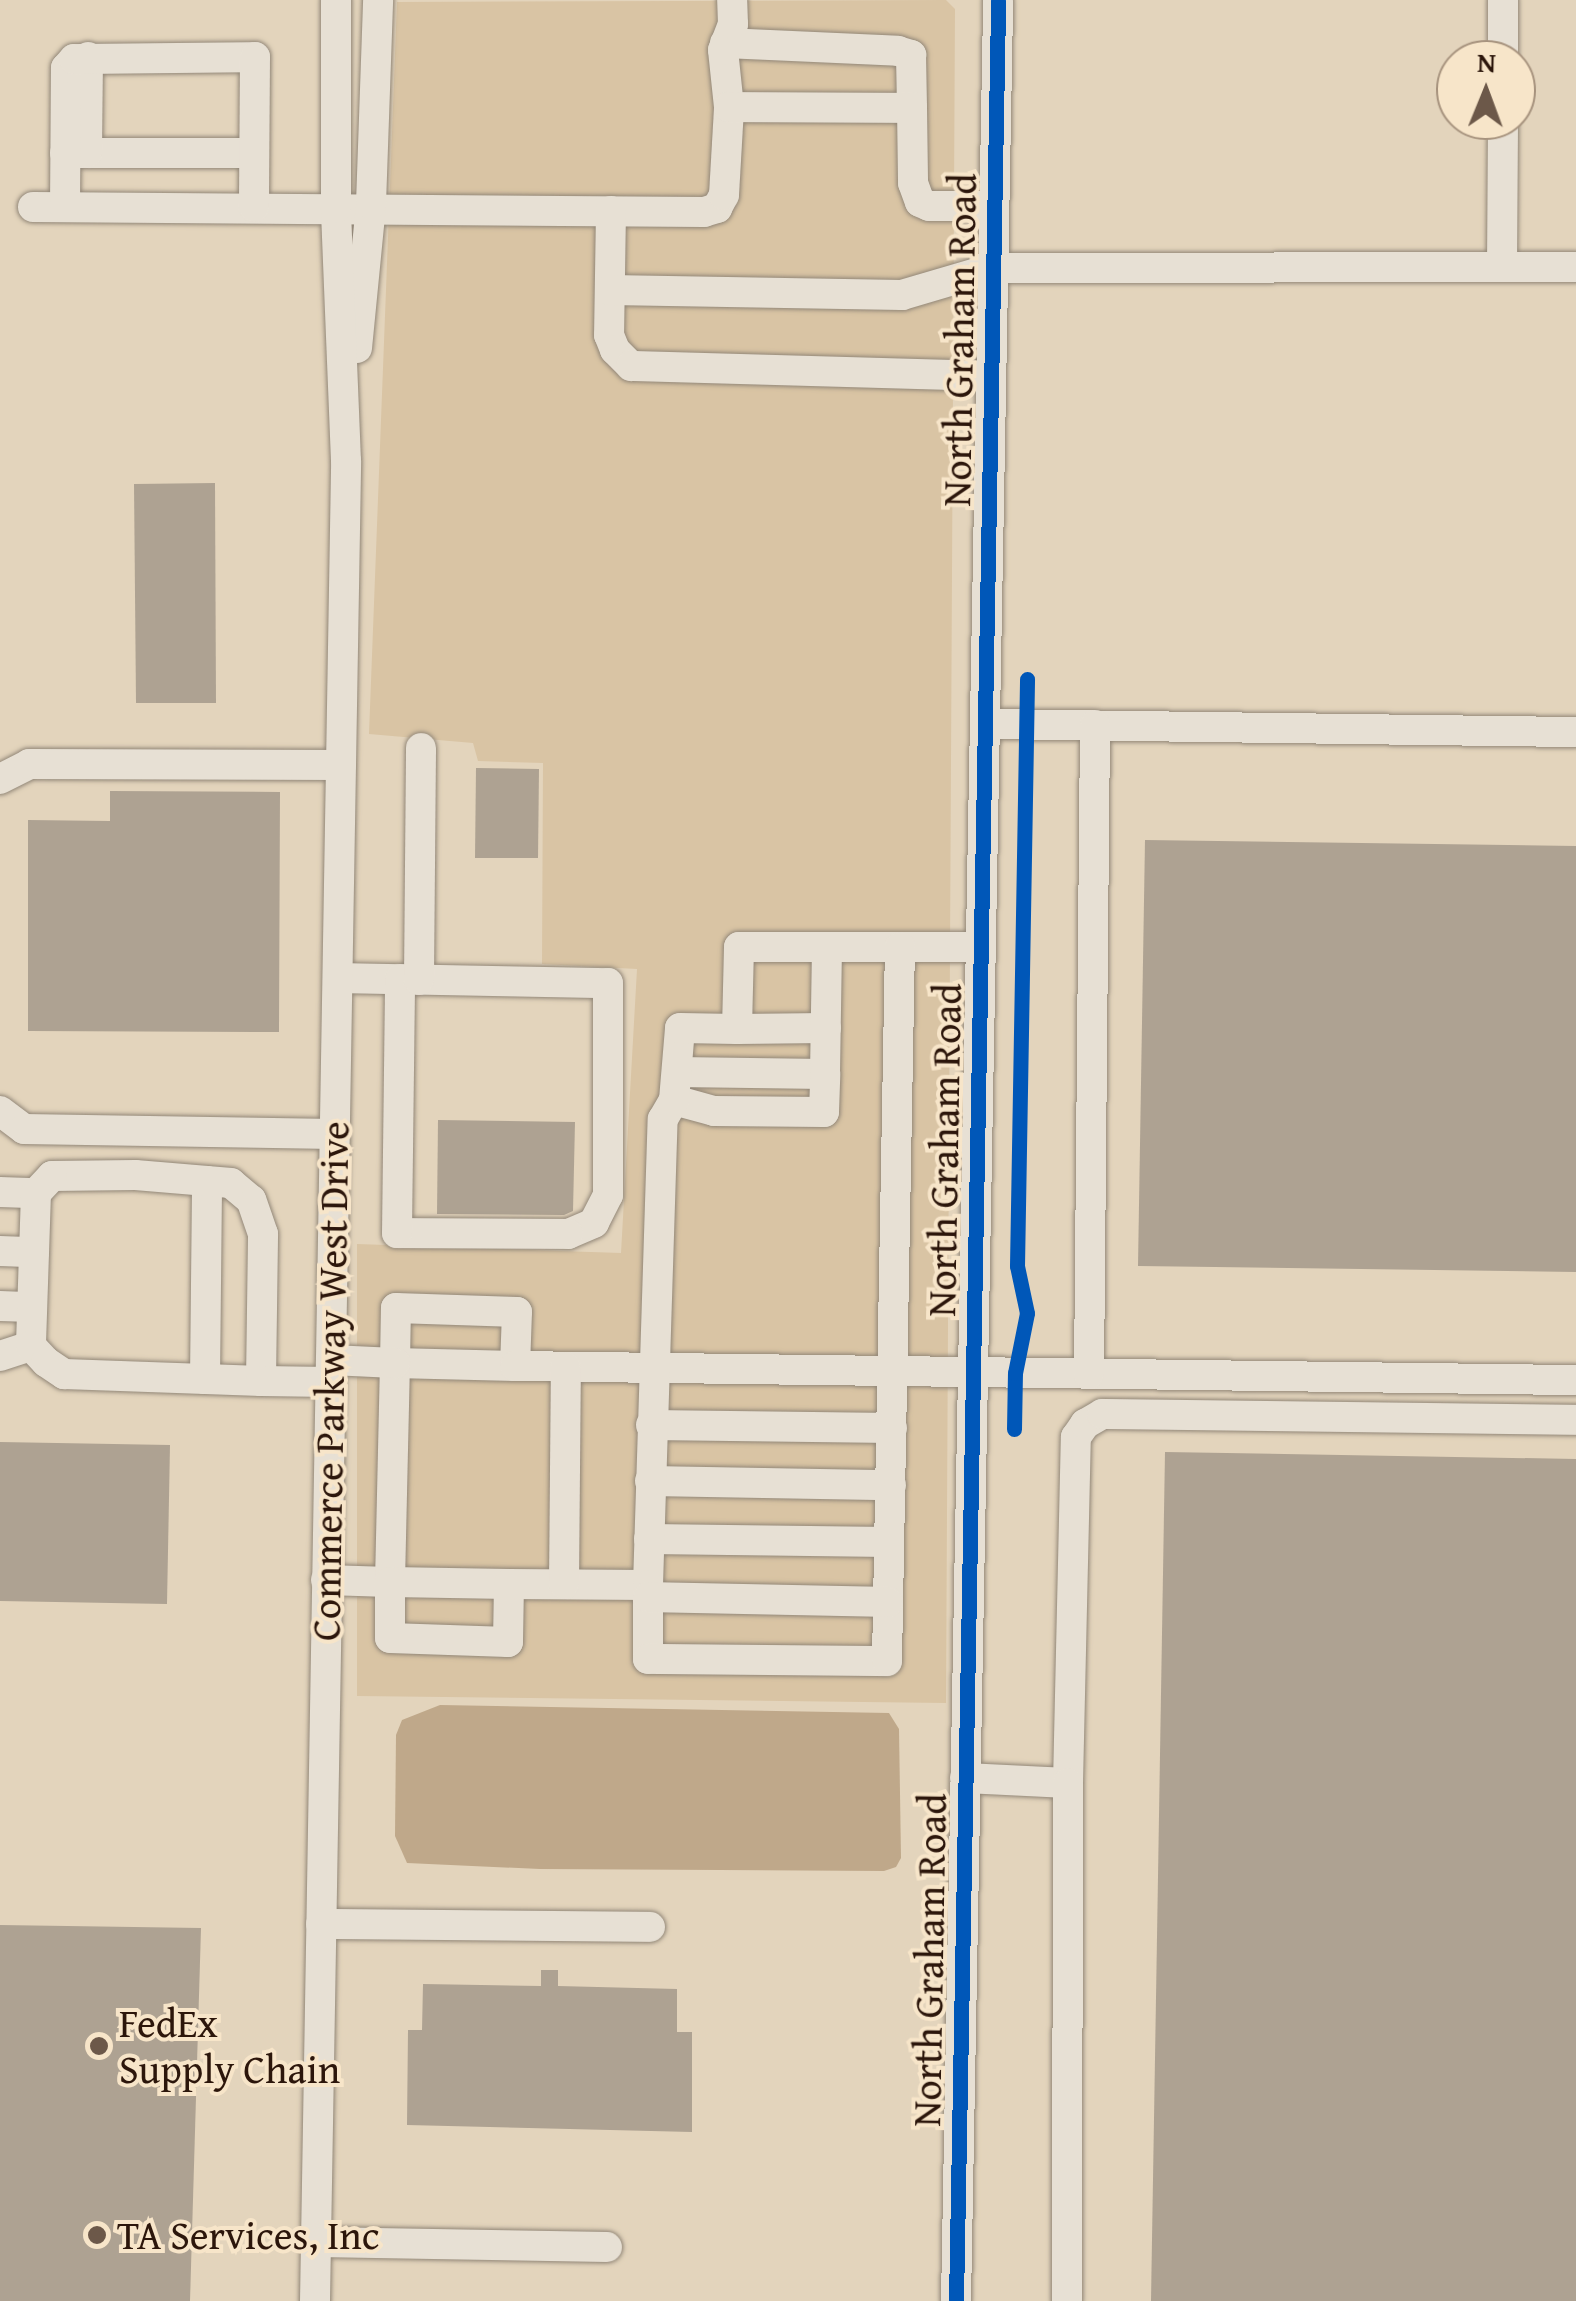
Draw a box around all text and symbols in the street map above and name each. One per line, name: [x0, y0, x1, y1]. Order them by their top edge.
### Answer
north arrow: [1436, 40, 1536, 140]
text: N: [1477, 41, 1496, 82]
street label: North Graham Road: [932, 173, 986, 507]
street label: North Graham Road: [917, 983, 971, 1317]
street label: Commerce Parkway West Drive: [301, 1121, 359, 1641]
street label: North Graham Road: [902, 1793, 956, 2127]
place label: FedEx Supply Chain: [119, 1999, 340, 2093]
marker: FedEx Supply Chain: [88, 2035, 110, 2057]
place label: TA Services, Inc: [117, 2211, 379, 2259]
marker: TA Services, Inc: [86, 2224, 108, 2246]

